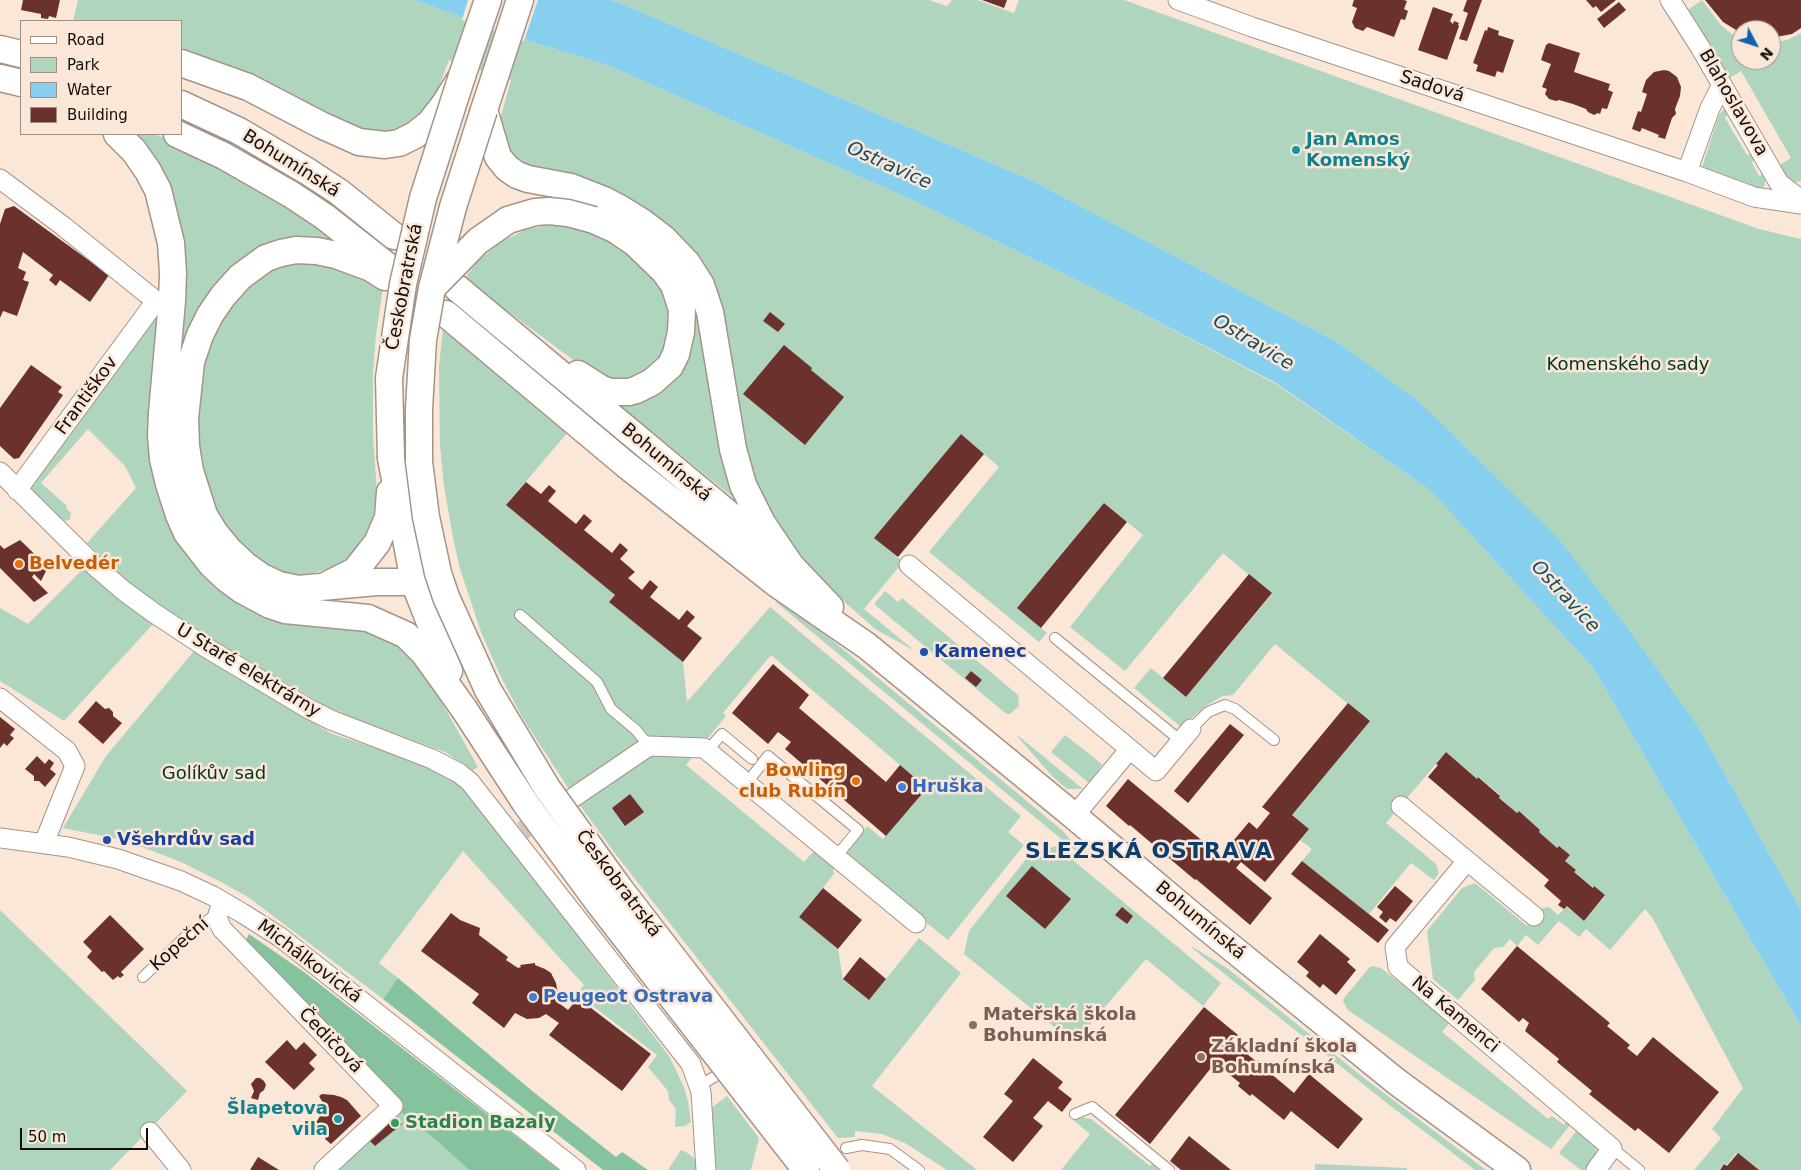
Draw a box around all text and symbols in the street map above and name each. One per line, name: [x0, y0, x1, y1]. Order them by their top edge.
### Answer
legend: [20, 20, 182, 135]
north arrow: [1731, 20, 1781, 70]
text: Road: [67, 31, 105, 49]
text: N: [1757, 44, 1777, 64]
street label: Blahoslavova: [1694, 46, 1772, 160]
text: Park: [67, 56, 99, 74]
street label: Sadová: [1397, 66, 1467, 108]
text: Water: [67, 81, 111, 99]
text: Building: [67, 106, 128, 124]
street label: Bohumínská: [238, 126, 344, 202]
place label: Jan Amos Komenský: [1306, 129, 1410, 172]
water label: Ostravice: [843, 137, 935, 195]
marker: Jan Amos Komenský: [1290, 144, 1302, 156]
street label: Českobratrská: [382, 222, 428, 352]
water label: Ostravice: [1208, 310, 1298, 376]
street label: Františkov: [51, 353, 123, 439]
park label: Komenského sady: [1547, 354, 1709, 376]
street label: Bohumínská: [617, 419, 715, 507]
place label: Belvedér: [29, 553, 119, 575]
water label: Ostravice: [1526, 556, 1604, 638]
marker: Belvedér: [13, 558, 25, 570]
street label: U Staré elektrárny: [172, 619, 324, 723]
place label: Kamenec: [934, 641, 1027, 663]
marker: Kamenec: [918, 646, 930, 658]
place label: Bowling club Rubín: [739, 760, 846, 802]
park label: Golíkův sad: [162, 763, 266, 785]
marker: Bowling club Rubín: [850, 775, 862, 787]
place label: Hruška: [912, 776, 984, 798]
marker: Hruška: [896, 781, 908, 793]
street label: Českobratrská: [571, 826, 665, 942]
place label: Všehrdův sad: [117, 829, 255, 851]
marker: Všehrdův sad: [101, 834, 113, 846]
district label: SLEZSKÁ OSTRAVA: [1023, 839, 1275, 865]
street label: Bohumínská: [1151, 877, 1249, 965]
street label: Kopeční: [146, 914, 214, 976]
street label: Michálkovická: [252, 916, 366, 1008]
street label: Na Kamenci: [1407, 972, 1503, 1058]
place label: Peugeot Ostrava: [543, 986, 713, 1008]
marker: Peugeot Ostrava: [527, 991, 539, 1003]
street label: Čedičová: [294, 1004, 366, 1078]
place label: Mateřská škola Bohumínská: [983, 1004, 1137, 1046]
marker: Mateřská škola Bohumínská: [967, 1019, 979, 1031]
place label: Základní škola Bohumínská: [1211, 1036, 1358, 1078]
marker: Základní škola Bohumínská: [1195, 1051, 1207, 1063]
place label: Šlapetova vila: [227, 1098, 328, 1140]
place label: Stadion Bazaly: [405, 1112, 556, 1134]
marker: Šlapetova vila: [332, 1113, 344, 1125]
marker: Stadion Bazaly: [389, 1117, 401, 1129]
scale bar: [22, 1118, 150, 1150]
text: 50 m: [28, 1128, 66, 1146]

